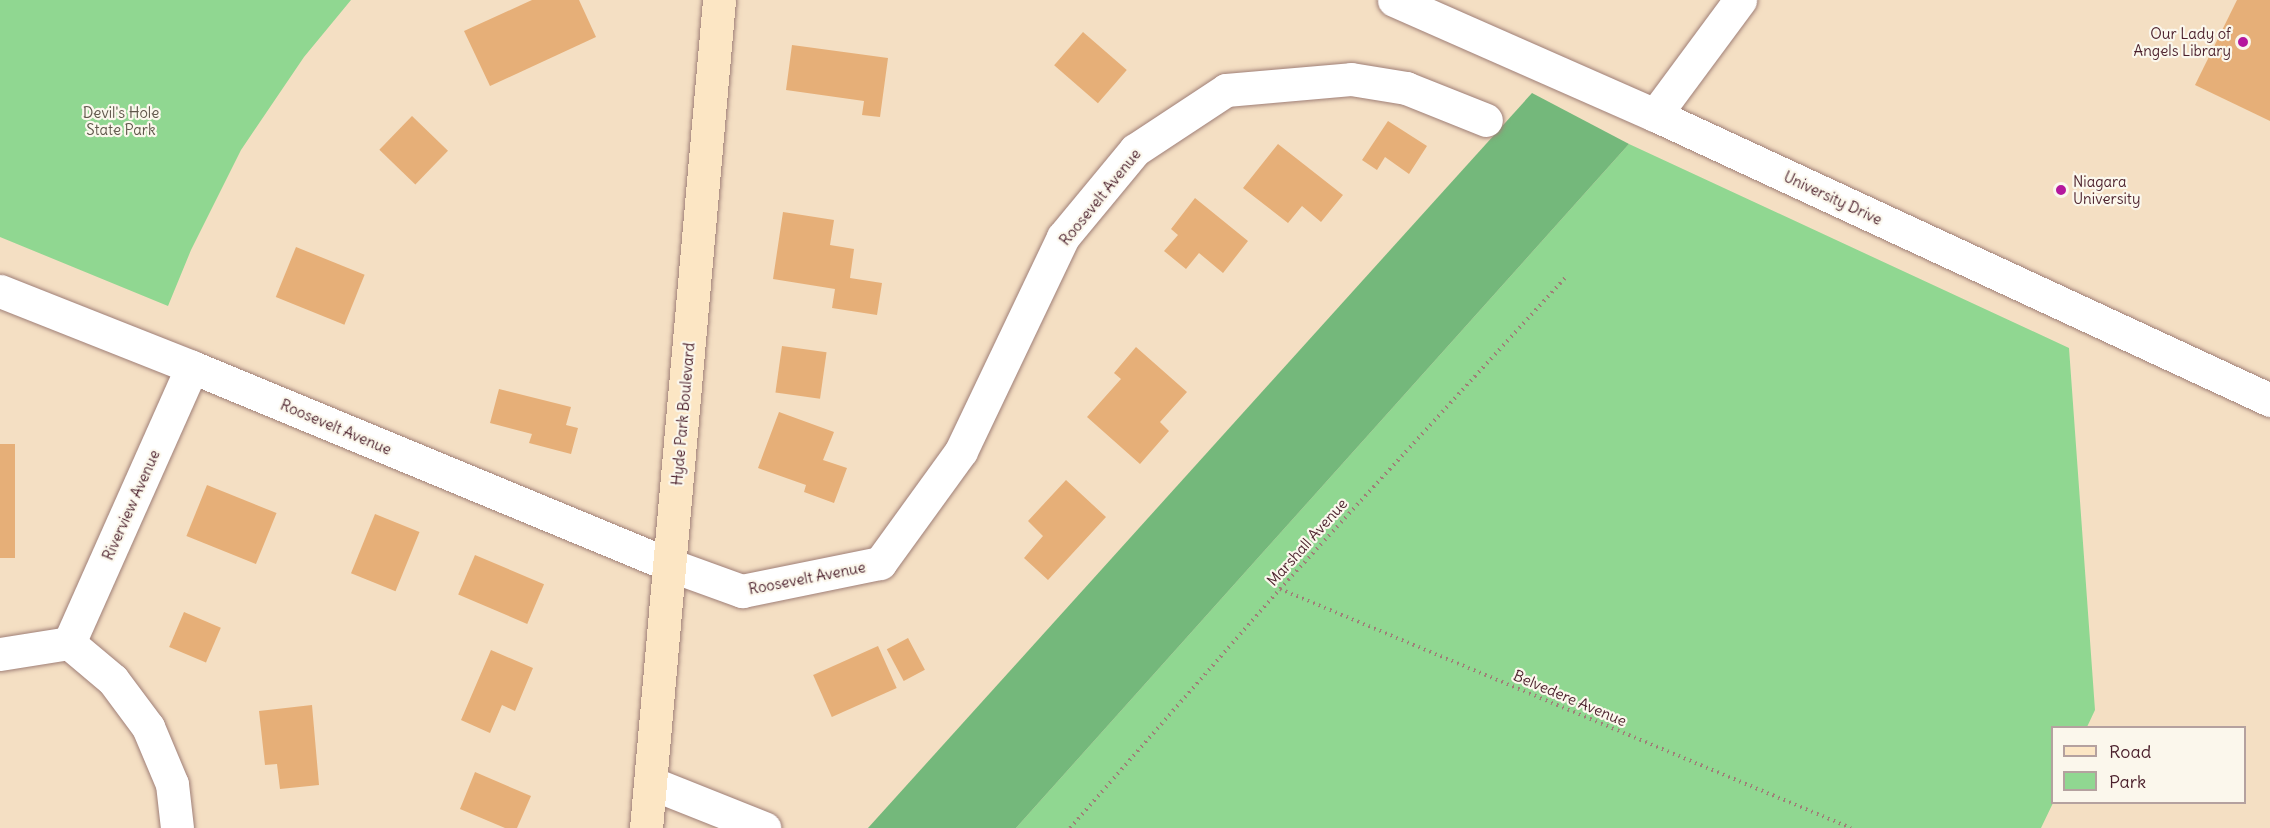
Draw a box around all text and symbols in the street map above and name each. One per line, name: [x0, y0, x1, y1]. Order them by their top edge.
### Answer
place label: Our Lady of Angels Library: [2134, 24, 2231, 59]
marker: Our Lady of Angels Library: [2236, 35, 2250, 49]
park label: Devil's Hole State Park: [83, 103, 159, 138]
street label: Roosevelt Avenue: [1056, 145, 1144, 249]
street label: University Drive: [1781, 167, 1885, 229]
place label: Niagara University: [2073, 172, 2140, 207]
marker: Niagara University: [2054, 183, 2068, 197]
street label: Hyde Park Boulevard: [668, 342, 698, 486]
street label: Roosevelt Avenue: [278, 396, 394, 458]
street label: Riverview Avenue: [99, 447, 163, 563]
street label: Marshall Avenue: [1263, 495, 1351, 589]
street label: Roosevelt Avenue: [747, 558, 867, 598]
street label: Belvedere Avenue: [1511, 666, 1629, 730]
legend: [2051, 726, 2246, 804]
text: Road: [2109, 740, 2151, 763]
text: Park: [2109, 770, 2146, 793]

